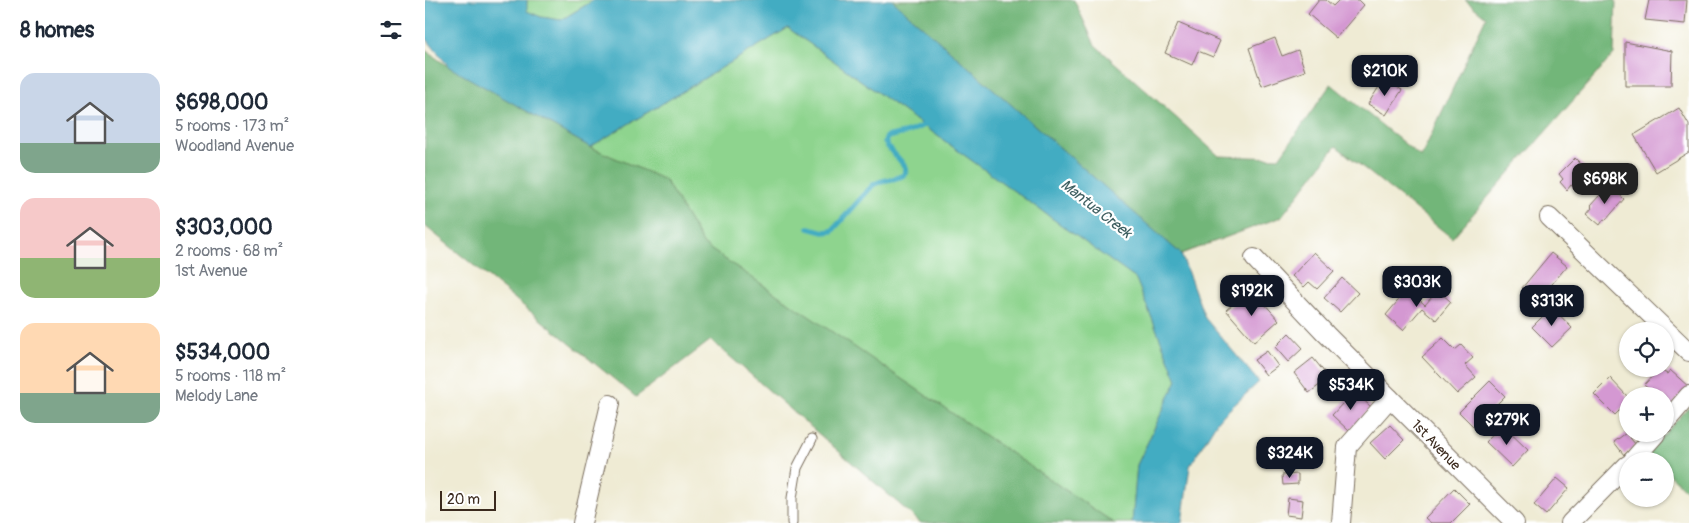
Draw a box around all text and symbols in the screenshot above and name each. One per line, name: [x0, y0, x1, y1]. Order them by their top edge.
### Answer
icon: filters: [377, 16, 405, 44]
text: 8 homes: [20, 17, 94, 44]
pin: $210K: [1350, 54, 1420, 97]
text: $210K: [1363, 61, 1407, 81]
text: $698,000: [175, 89, 268, 116]
icon: home: [60, 93, 120, 153]
text: 5 rooms · 173 m²: [175, 116, 289, 136]
text: Woodland Avenue: [175, 136, 294, 156]
pin: $698K: [1570, 162, 1640, 205]
text: $698K: [1583, 169, 1627, 189]
water label: Mantua Creek: [1057, 175, 1137, 244]
text: $303,000: [175, 214, 273, 241]
icon: home: [60, 218, 120, 278]
text: 2 rooms · 68 m²: [175, 241, 283, 261]
text: 1st Avenue: [175, 261, 248, 281]
pin: $303K: [1382, 266, 1452, 308]
text: $303K: [1393, 272, 1441, 292]
pin: $192K: [1217, 274, 1287, 317]
text: $192K: [1231, 281, 1273, 301]
pin: $313K: [1517, 284, 1587, 327]
text: $313K: [1531, 291, 1573, 311]
map controls: [1619, 322, 1674, 507]
button: locate: [1619, 322, 1674, 377]
text: $534,000: [175, 339, 270, 366]
icon: home: [60, 343, 120, 403]
text: 5 rooms · 118 m²: [175, 366, 286, 386]
pin: $534K: [1316, 368, 1386, 411]
text: $534K: [1328, 375, 1374, 395]
text: Melody Lane: [175, 386, 258, 406]
button: +: [1619, 387, 1674, 442]
pin: $279K: [1472, 404, 1542, 446]
text: $279K: [1485, 410, 1529, 430]
street label: 1st Avenue: [1408, 416, 1464, 474]
pin: $324K: [1255, 436, 1325, 479]
text: $324K: [1267, 443, 1313, 463]
button: −: [1619, 452, 1674, 507]
scale bar: [440, 488, 496, 511]
text: 20 m: [447, 491, 480, 508]

